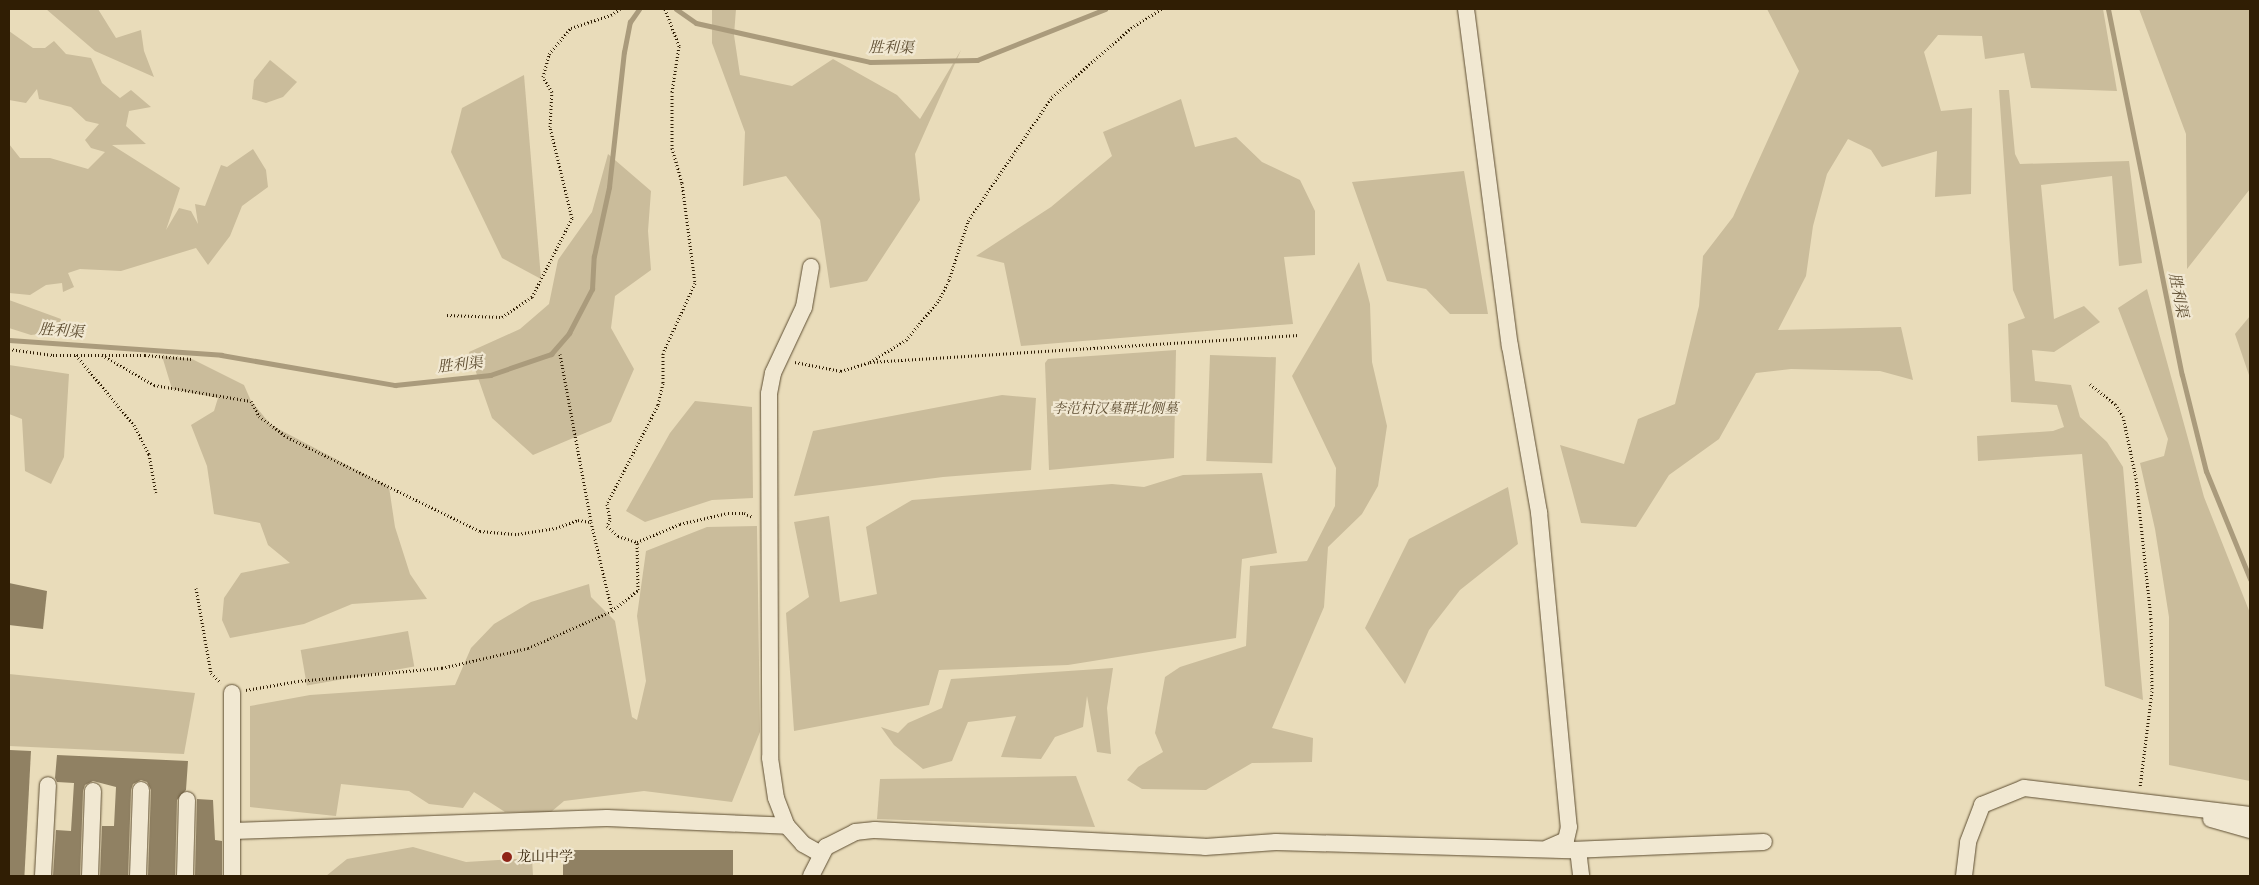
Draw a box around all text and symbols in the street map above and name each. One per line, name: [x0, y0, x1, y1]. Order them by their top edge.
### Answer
water label: 胜利渠: [868, 39, 914, 57]
water label: 胜利渠: [2165, 271, 2191, 319]
water label: 胜利渠: [38, 320, 84, 342]
water label: 胜利渠: [437, 354, 483, 376]
park label: 李范村汉墓群北侧墓: [1052, 401, 1178, 417]
place label: 龙山中学: [517, 849, 573, 865]
marker: 龙山中学: [501, 851, 513, 863]

